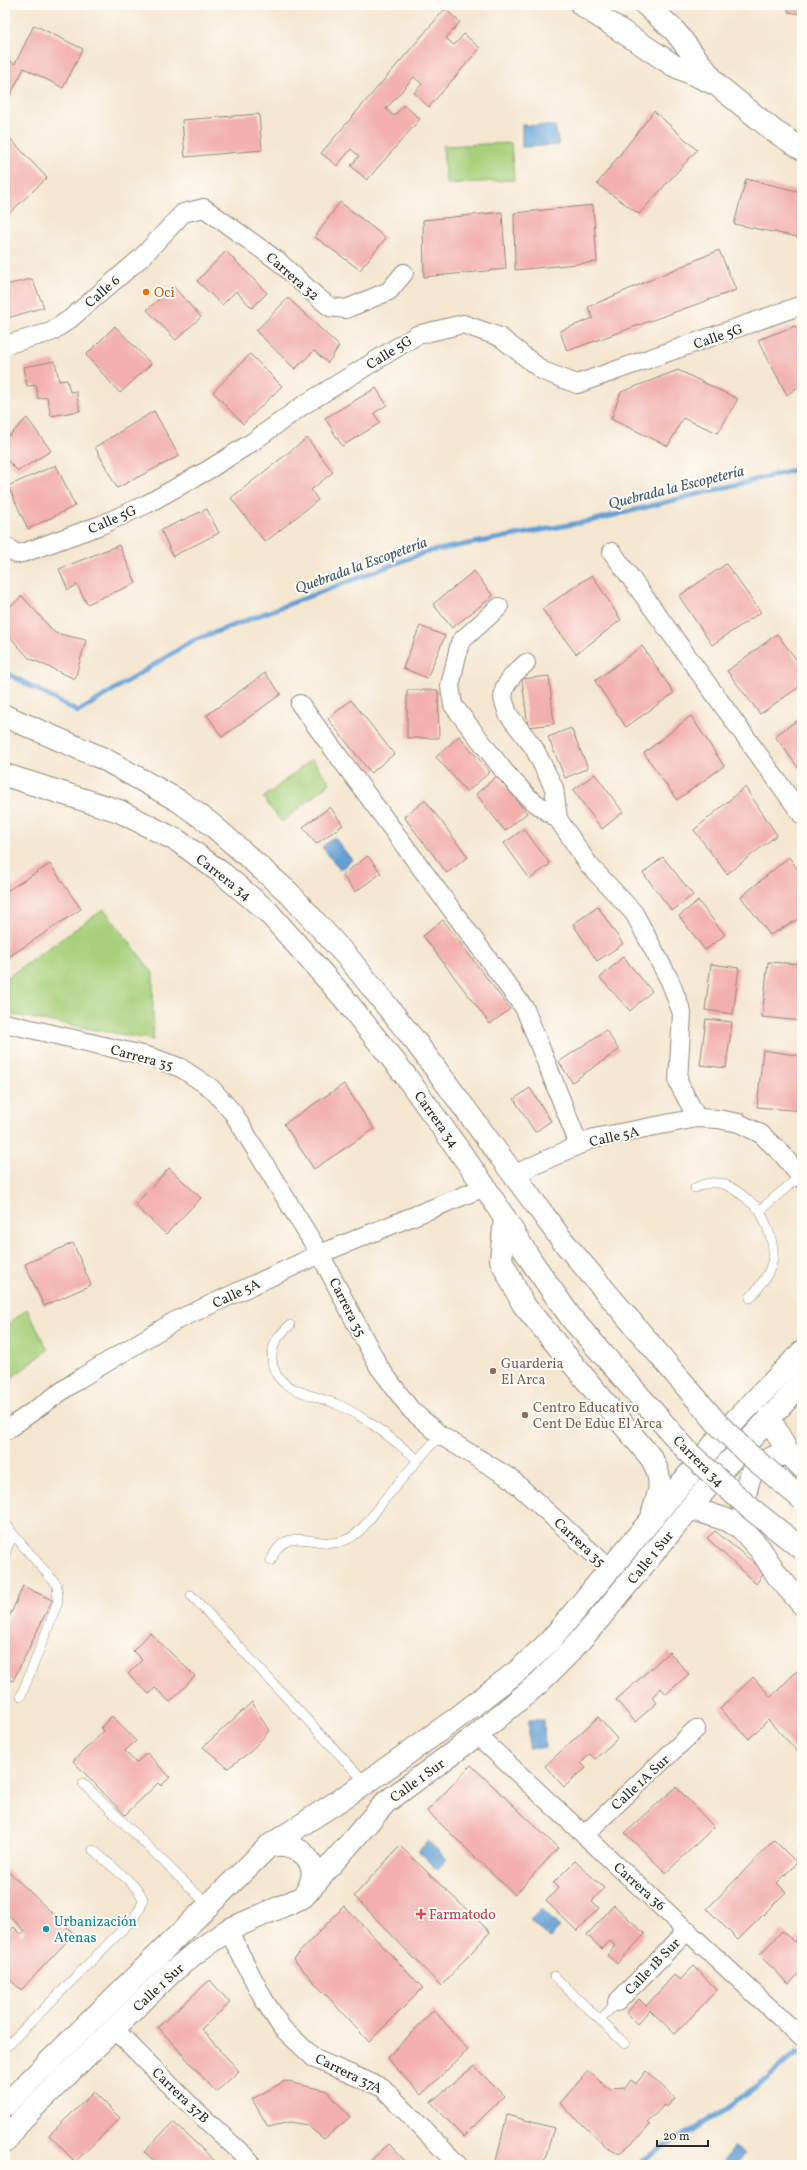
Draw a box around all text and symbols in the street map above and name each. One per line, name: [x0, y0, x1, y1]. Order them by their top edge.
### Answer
street label: Carrera 32: [261, 249, 323, 306]
street label: Calle 6: [81, 272, 125, 313]
place label: Oci: [154, 284, 175, 303]
marker: Oci: [141, 287, 151, 297]
street label: Calle 5G: [691, 320, 746, 355]
street label: Calle 5G: [363, 332, 416, 375]
water label: Quebrada la Escopetería: [606, 461, 746, 515]
street label: Calle 5G: [86, 501, 140, 539]
water label: Quebrada la Escopetería: [292, 533, 431, 600]
street label: Carrera 34: [191, 850, 255, 906]
street label: Carrera 35: [108, 1041, 175, 1076]
street label: Carrera 34: [409, 1088, 463, 1152]
street label: Calle 5A: [588, 1122, 641, 1152]
street label: Calle 5A: [210, 1275, 264, 1314]
street label: Carrera 35: [324, 1275, 370, 1341]
place label: Guarderia El Arca: [501, 1355, 564, 1390]
marker: Guarderia El Arca: [488, 1366, 498, 1376]
place label: Centro Educativo Cent De Educ El Arca: [533, 1399, 662, 1434]
marker: Centro Educativo Cent De Educ El Arca: [520, 1410, 530, 1420]
street label: Carrera 34: [668, 1432, 728, 1492]
street label: Carrera 35: [549, 1514, 609, 1572]
street label: Calle 1 Sur: [624, 1527, 679, 1589]
street label: Calle 1A Sur: [608, 1751, 674, 1815]
street label: Calle 1 Sur: [387, 1755, 449, 1808]
street label: Carrera 36: [609, 1859, 669, 1916]
place label: Farmatodo: [429, 1906, 496, 1925]
marker: Farmatodo: [416, 1909, 426, 1919]
place label: Urbanización Atenas: [54, 1913, 137, 1948]
marker: Urbanización Atenas: [41, 1924, 51, 1934]
street label: Calle 1B Sur: [621, 1934, 685, 2000]
street label: Calle 1 Sur: [129, 1959, 189, 2017]
street label: Carrera 37A: [312, 2050, 385, 2099]
street label: Carrera 37B: [147, 2064, 213, 2128]
scale bar: [657, 2122, 708, 2148]
text: 20 m: [663, 2129, 690, 2145]

